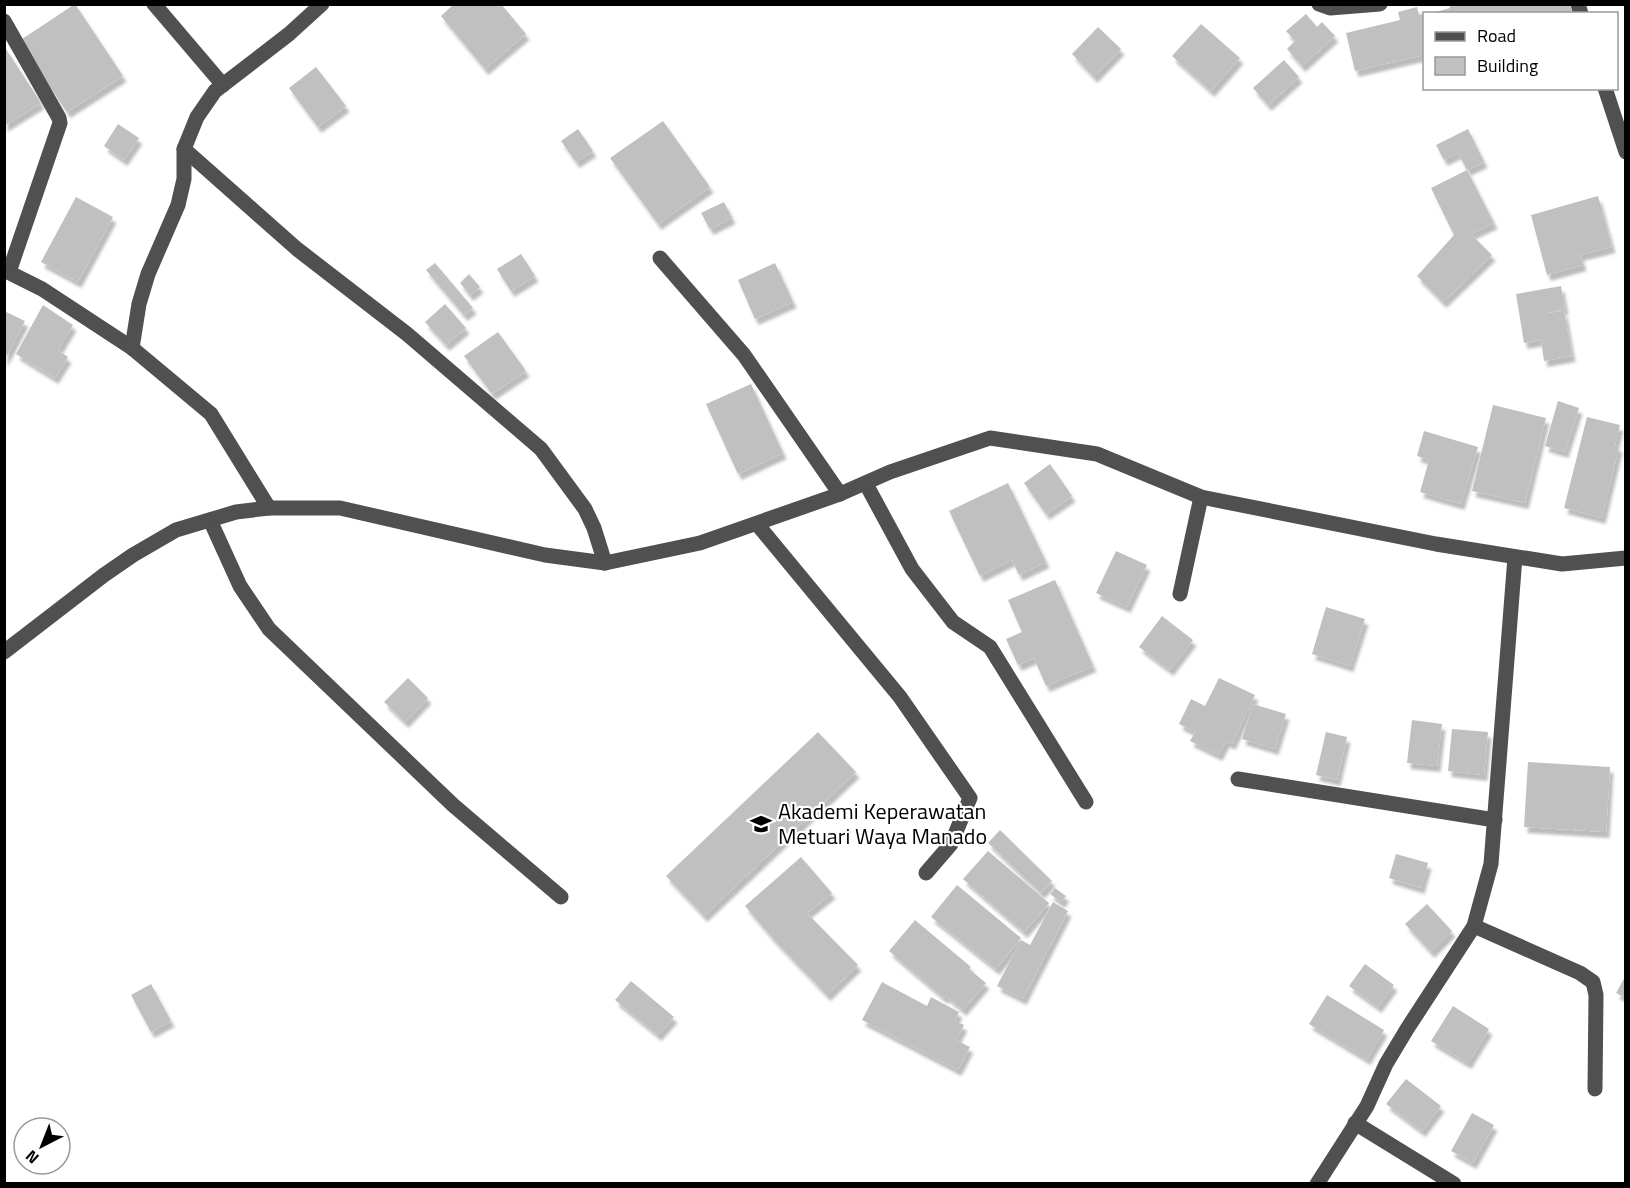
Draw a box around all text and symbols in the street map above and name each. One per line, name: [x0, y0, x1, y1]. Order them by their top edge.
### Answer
legend: [1423, 12, 1618, 90]
text: Road: [1477, 22, 1516, 49]
text: Building: [1477, 52, 1538, 79]
place label: Akademi Keperawatan Metuari Waya Manado: [778, 794, 987, 853]
school or university icon: Akademi Keperawatan Metuari Waya Manado: [749, 812, 773, 836]
north arrow: [12, 1116, 72, 1176]
text: N: [20, 1145, 44, 1170]

